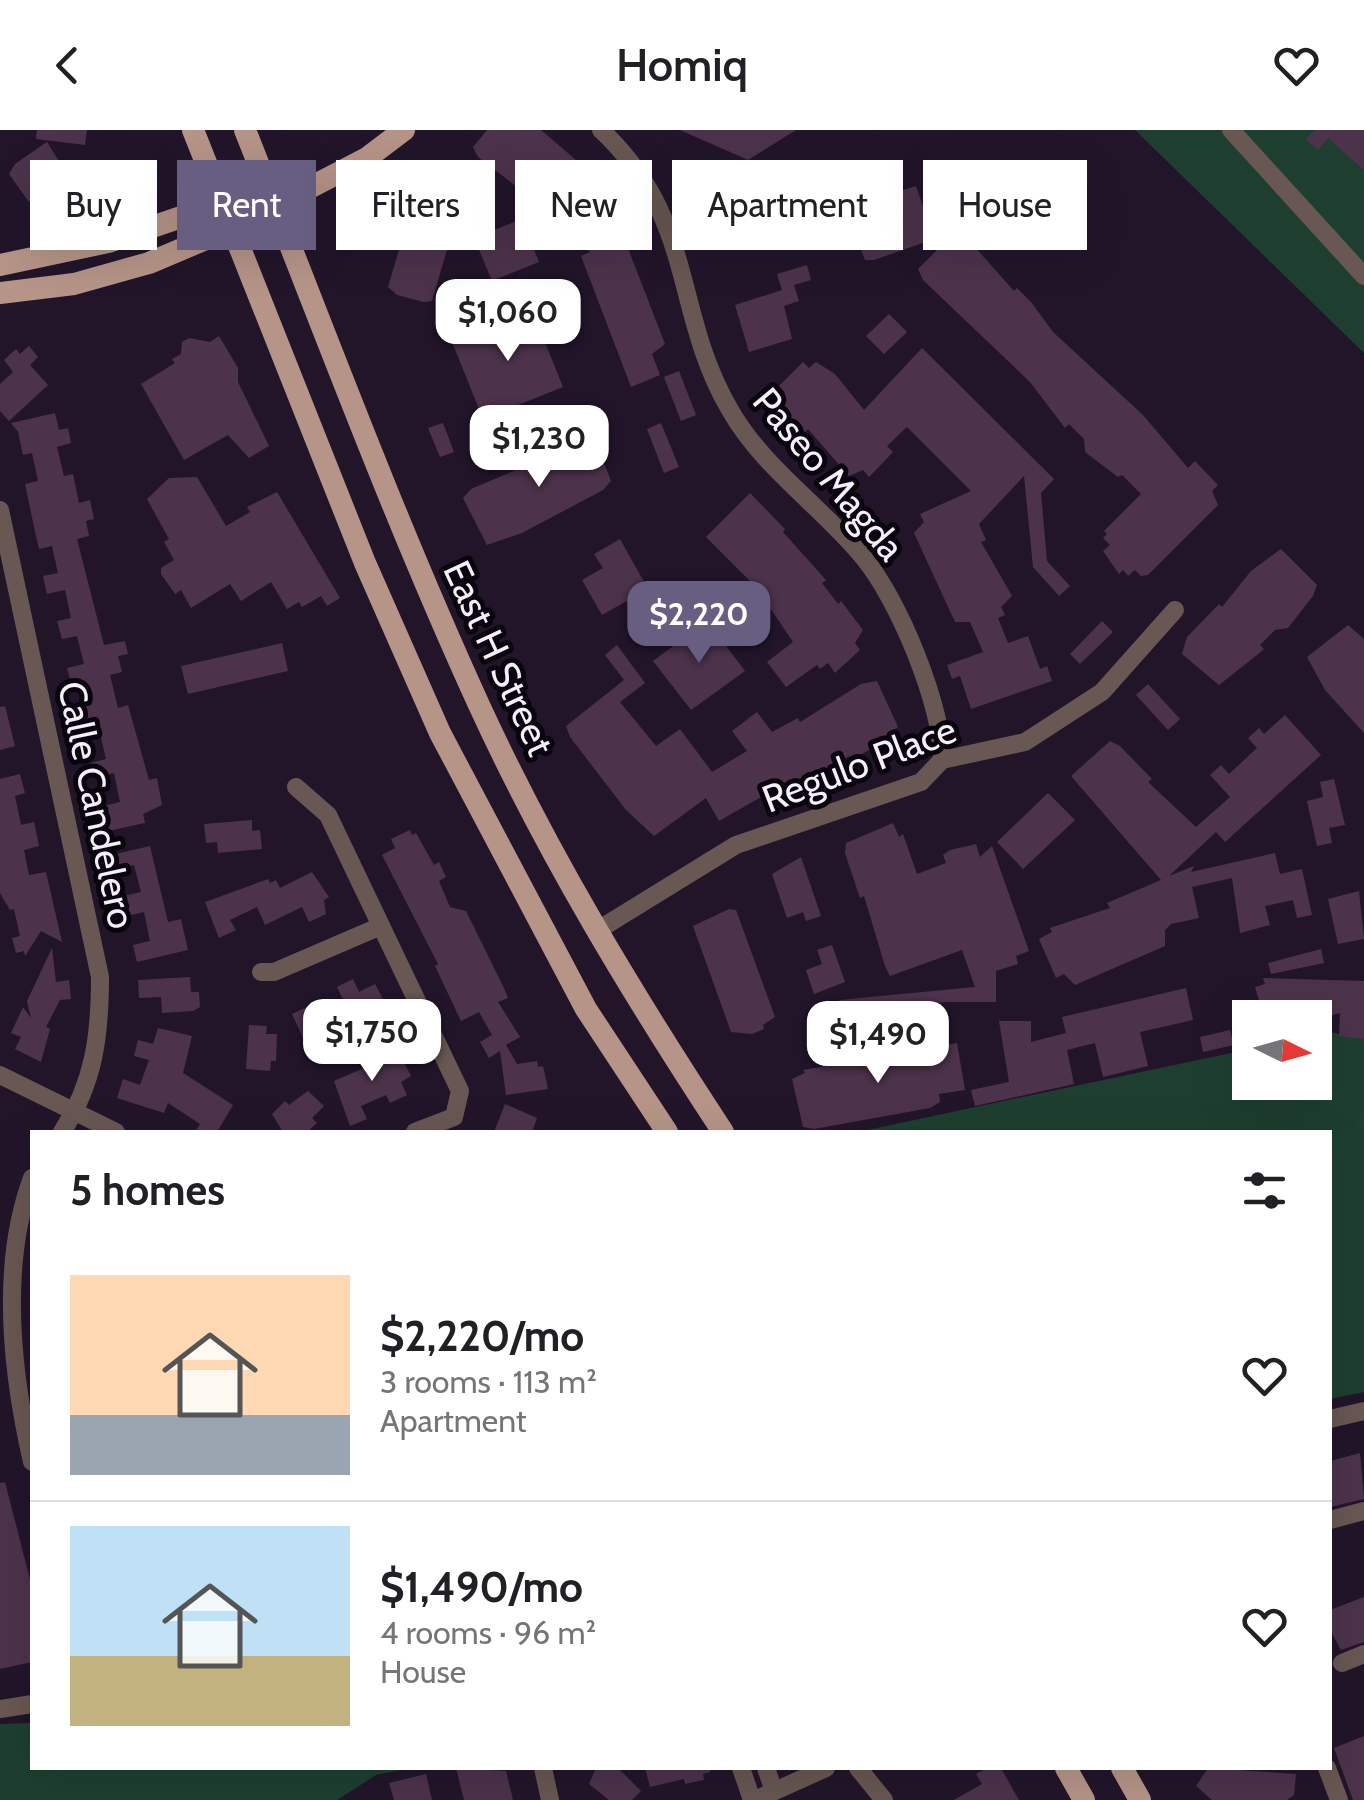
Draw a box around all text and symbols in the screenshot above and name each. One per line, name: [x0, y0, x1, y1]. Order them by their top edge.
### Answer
icon: back: [40, 38, 95, 93]
text: Homiq: [616, 38, 748, 92]
icon: heart: [1269, 38, 1324, 93]
chip: Buy: [30, 160, 157, 250]
chip: Rent: [177, 160, 316, 250]
chip: Filters: [336, 160, 495, 250]
chip: New: [515, 160, 652, 250]
chip: Apartment: [672, 160, 903, 250]
chip: House: [923, 160, 1087, 250]
pin: $1,060: [427, 279, 589, 364]
text: $1,060: [458, 292, 558, 331]
street label: Paseo Magda: [743, 378, 915, 570]
pin: $1,230: [458, 405, 620, 490]
text: $1,230: [492, 418, 586, 457]
street label: East H Street: [433, 553, 565, 763]
pin: $2,220: [618, 581, 780, 666]
text: $2,220: [649, 594, 749, 633]
street label: Calle Candelero: [48, 677, 146, 933]
street label: Regulo Place: [755, 706, 963, 822]
pin: $1,750: [291, 999, 453, 1084]
north arrow: [1232, 1000, 1332, 1100]
map controls: [1232, 1000, 1332, 1100]
pin: $1,490: [797, 1001, 959, 1086]
text: $1,750: [325, 1012, 419, 1051]
text: $1,490: [829, 1014, 927, 1053]
icon: filters: [1237, 1163, 1292, 1218]
text: 5 homes: [70, 1164, 225, 1216]
text: $2,220/mo: [380, 1310, 584, 1362]
icon: home: [150, 1315, 270, 1435]
icon: heart: [1237, 1348, 1292, 1403]
text: 3 rooms · 113 m²: [380, 1362, 597, 1401]
text: Apartment: [380, 1401, 527, 1440]
text: $1,490/mo: [380, 1561, 583, 1613]
icon: home: [150, 1566, 270, 1686]
icon: heart: [1237, 1599, 1292, 1654]
text: 4 rooms · 96 m²: [380, 1613, 596, 1652]
text: House: [380, 1652, 466, 1691]

